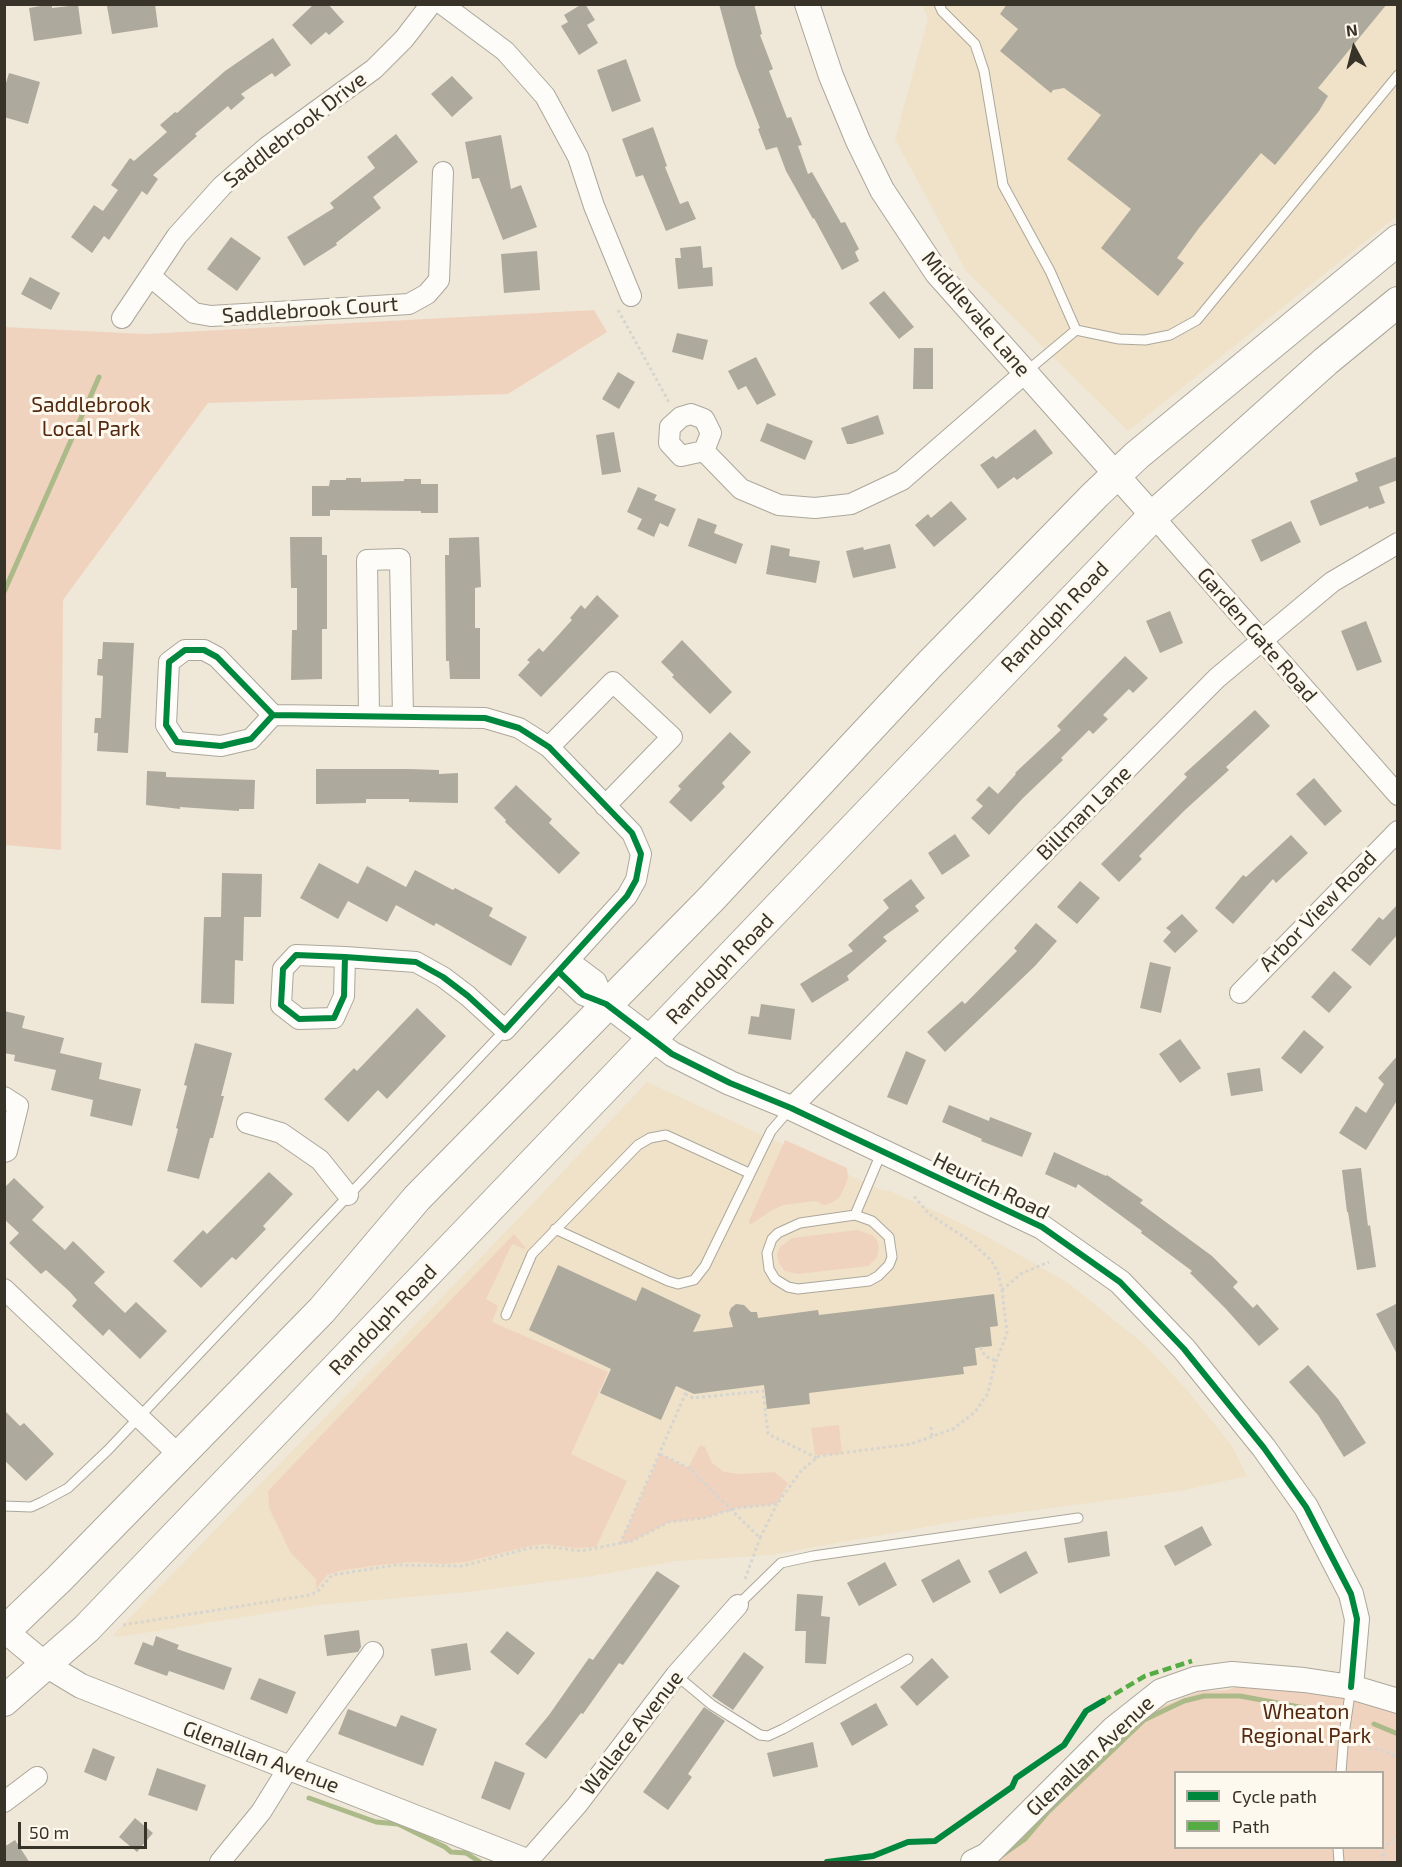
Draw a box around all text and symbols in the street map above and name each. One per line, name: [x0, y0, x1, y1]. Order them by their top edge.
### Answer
north arrow: [1324, 18, 1384, 78]
text: N: [1345, 20, 1359, 40]
street label: Saddlebrook Drive: [219, 66, 371, 194]
street label: Middlevale Lane: [916, 246, 1036, 382]
street label: Saddlebrook Court: [221, 291, 399, 329]
park label: Saddlebrook Local Park: [31, 392, 151, 442]
street label: Randolph Road: [996, 556, 1114, 678]
street label: Garden Gate Road: [1192, 563, 1322, 707]
street label: Billman Lane: [1031, 760, 1137, 866]
street label: Arbor View Road: [1254, 845, 1382, 977]
street label: Randolph Road: [661, 908, 779, 1030]
street label: Heurich Road: [929, 1147, 1053, 1225]
street label: Randolph Road: [324, 1259, 442, 1381]
street label: Wallace Avenue: [575, 1666, 689, 1800]
street label: Glenallan Avenue: [1021, 1690, 1159, 1822]
park label: Wheaton Regional Park: [1241, 1699, 1371, 1749]
street label: Glenallan Avenue: [179, 1716, 343, 1798]
legend: [1174, 1771, 1384, 1849]
text: Cycle path: [1232, 1785, 1317, 1807]
scale bar: [21, 1810, 150, 1848]
text: Path: [1232, 1815, 1270, 1837]
text: 50 m: [29, 1821, 69, 1843]

